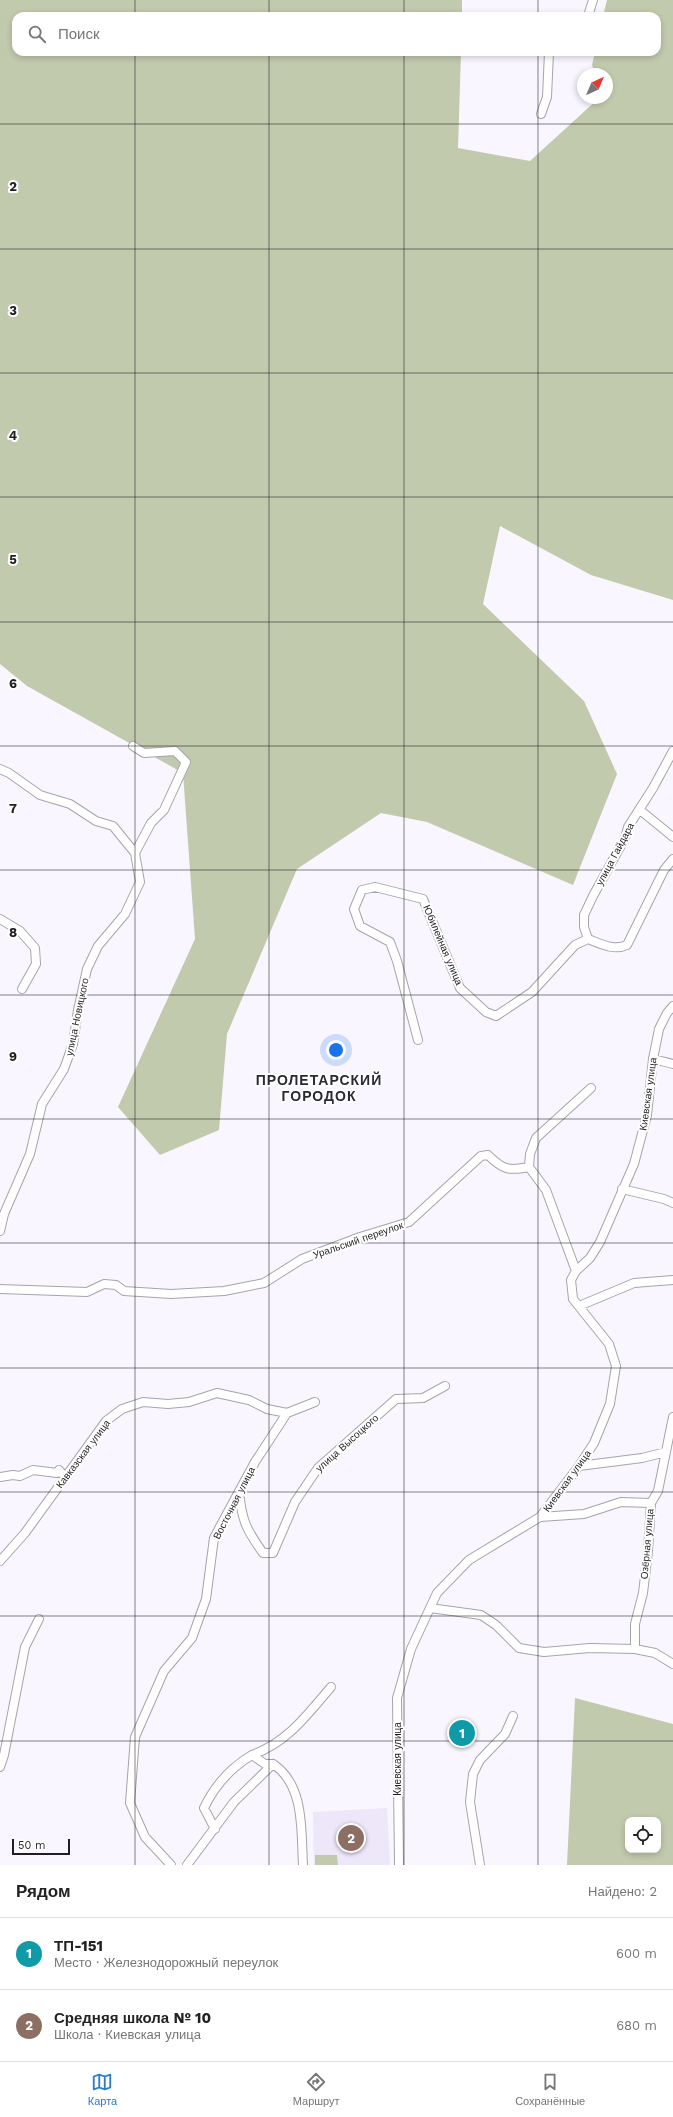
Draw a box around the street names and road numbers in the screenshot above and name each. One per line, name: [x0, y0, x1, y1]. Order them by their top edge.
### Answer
street label: улица Гайдара: [594, 820, 636, 887]
street label: Юбилейная улица: [421, 903, 465, 987]
street label: улица Новицкого: [63, 977, 91, 1057]
street label: Киевская улица: [637, 1056, 659, 1131]
street label: Уральский переулок: [311, 1219, 405, 1261]
street label: улица Высоцкого: [314, 1412, 381, 1474]
street label: Кавказская улица: [54, 1417, 113, 1490]
street label: Киевская улица: [541, 1448, 593, 1514]
street label: Восточная улица: [211, 1465, 257, 1541]
street label: Озёрная улица: [638, 1508, 656, 1580]
street label: Киевская улица: [392, 1722, 403, 1796]

